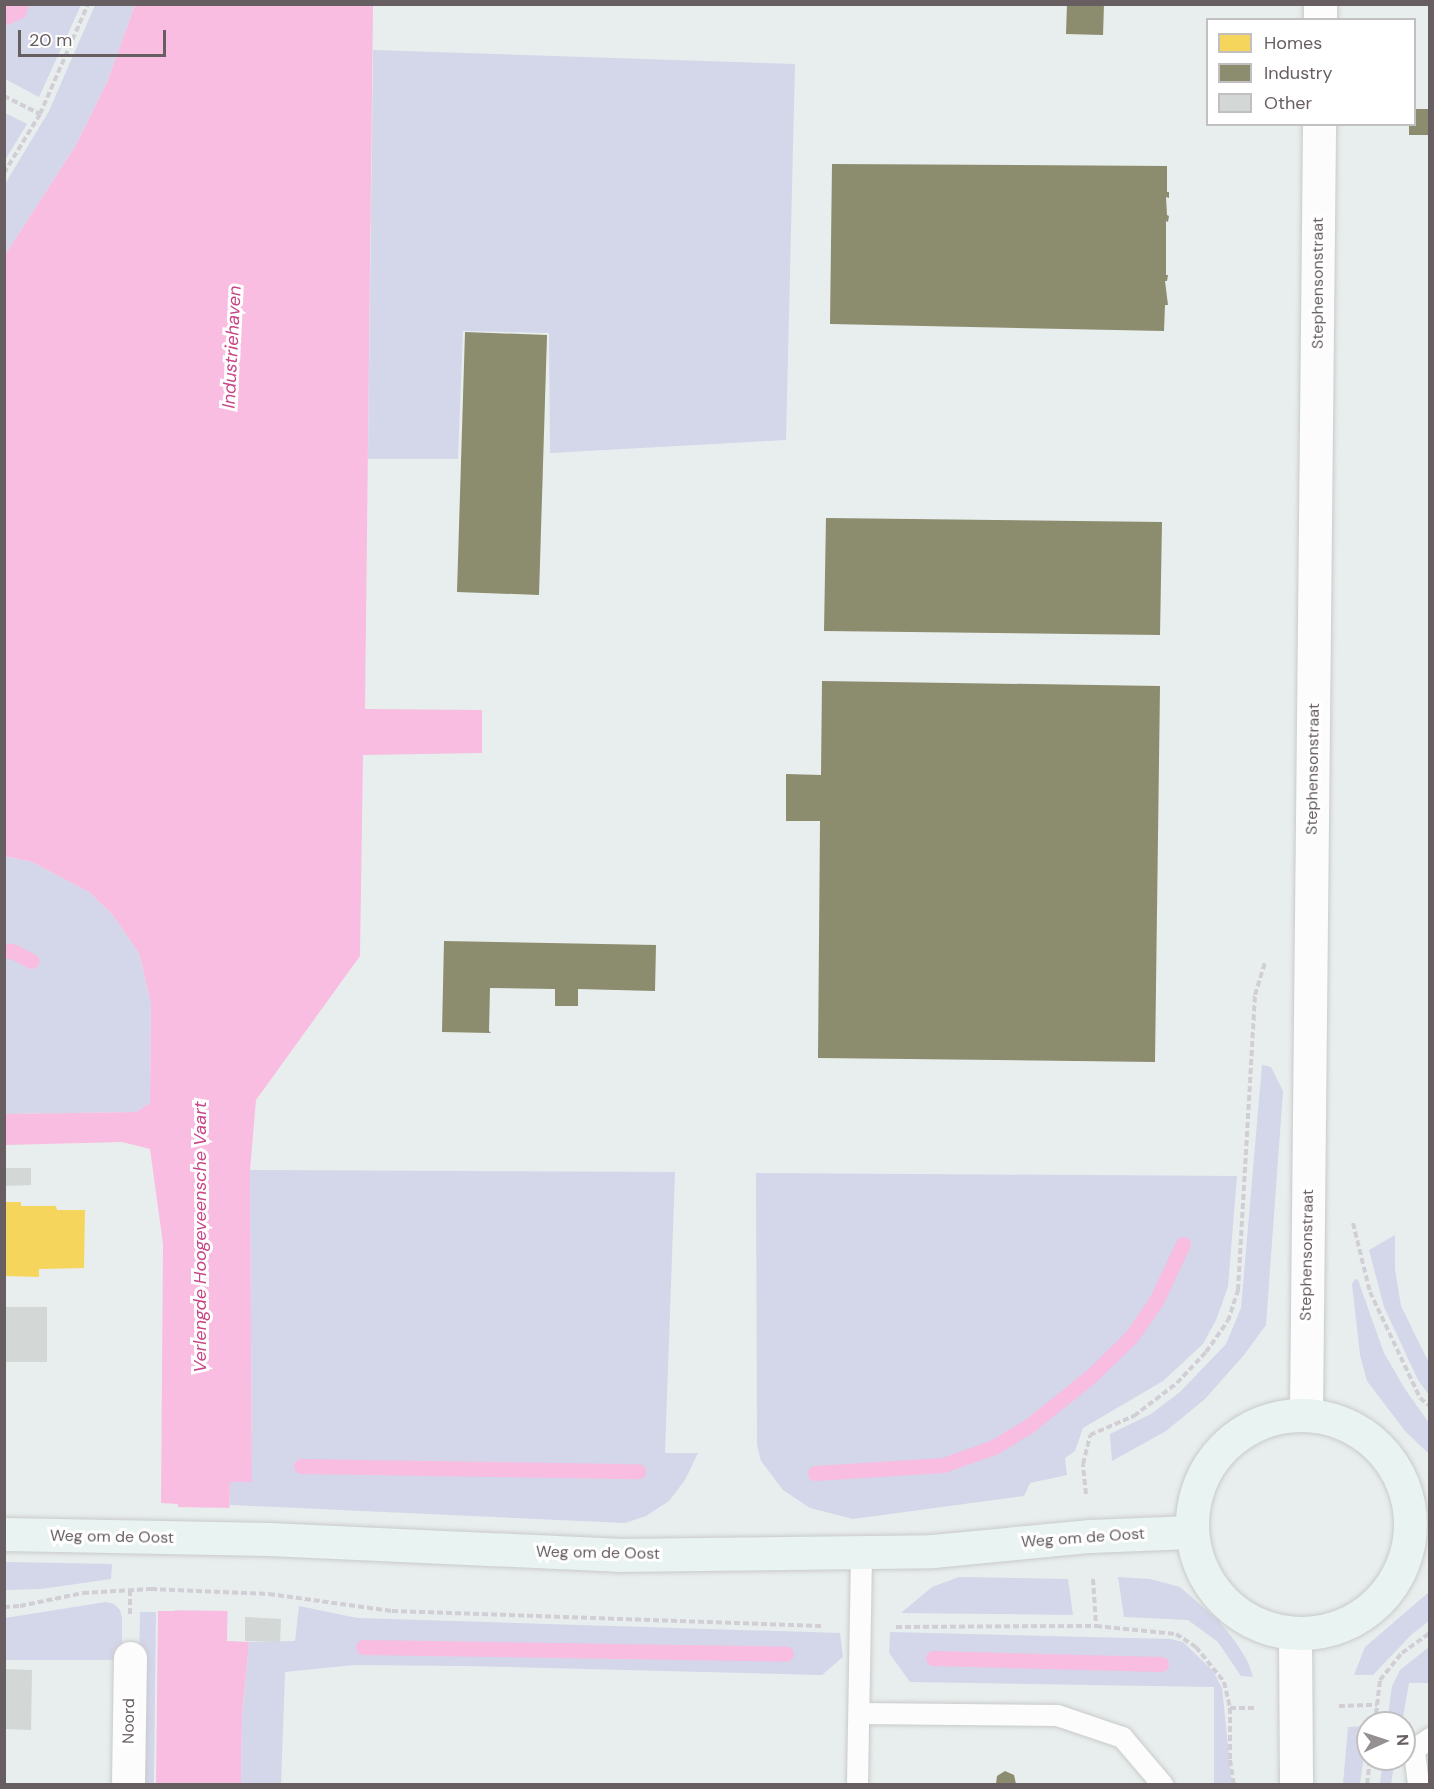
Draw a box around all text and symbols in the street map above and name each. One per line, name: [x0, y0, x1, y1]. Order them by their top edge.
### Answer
scale bar: [21, 18, 170, 56]
legend: [1206, 18, 1416, 126]
text: 20 m: [29, 28, 72, 52]
text: Homes: [1264, 31, 1322, 55]
text: Industry: [1264, 61, 1333, 85]
text: Other: [1264, 91, 1312, 115]
street label: Stephensonstraat: [1308, 217, 1328, 349]
water label: Industriehaven: [218, 285, 246, 409]
street label: Stephensonstraat: [1302, 703, 1324, 835]
water label: Verlengde Hoogeveensche Vaart: [189, 1101, 211, 1373]
street label: Stephensonstraat: [1296, 1189, 1318, 1321]
street label: Weg om de Oost: [1020, 1524, 1146, 1552]
street label: Weg om de Oost: [50, 1526, 174, 1548]
street label: Weg om de Oost: [536, 1542, 660, 1564]
street label: Noord: [119, 1698, 139, 1744]
north arrow: [1356, 1711, 1416, 1771]
text: N: [1392, 1734, 1413, 1747]

